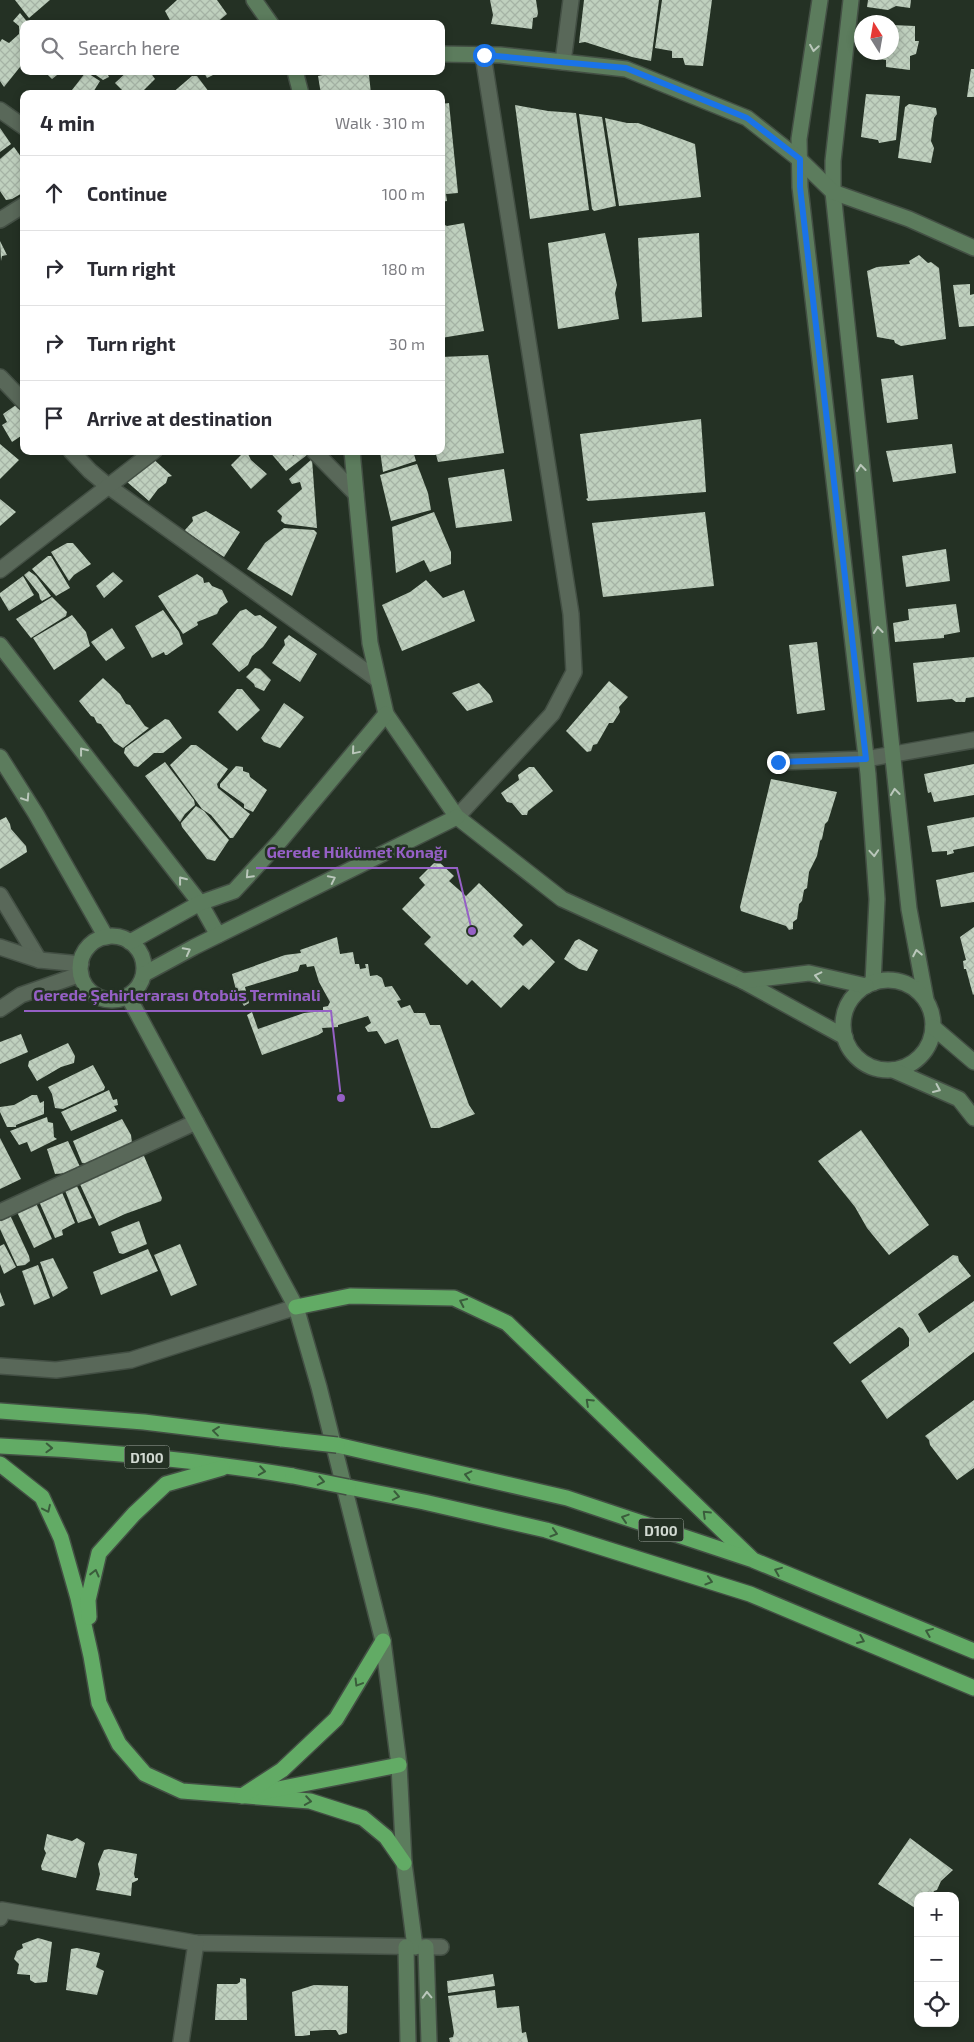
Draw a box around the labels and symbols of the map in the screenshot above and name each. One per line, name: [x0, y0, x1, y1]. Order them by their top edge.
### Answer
north arrow: [854, 15, 899, 60]
route start: [473, 44, 496, 67]
one-way arrow: [809, 44, 819, 53]
one-way arrow: [856, 464, 867, 472]
one-way arrow: [873, 626, 884, 634]
one-way arrow: [352, 746, 361, 755]
one-way arrow: [80, 748, 88, 757]
route end: [767, 751, 790, 774]
one-way arrow: [890, 787, 901, 795]
one-way arrow: [20, 793, 30, 802]
callout: Gerede Hükümet Konağı: [256, 837, 457, 868]
text: Gerede Hükümet Konağı: [266, 842, 448, 861]
one-way arrow: [868, 849, 879, 857]
one-way arrow: [246, 869, 255, 878]
one-way arrow: [327, 875, 336, 885]
one-way arrow: [179, 876, 188, 886]
one-way arrow: [182, 947, 191, 957]
one-way arrow: [912, 948, 923, 957]
one-way arrow: [814, 971, 823, 981]
callout: Gerede Şehirlerarası Otobüs Terminali: [24, 980, 331, 1011]
text: Gerede Şehirlerarası Otobüs Terminali: [33, 985, 321, 1006]
one-way arrow: [932, 1083, 941, 1094]
one-way arrow: [459, 1298, 468, 1308]
one-way arrow: [585, 1399, 594, 1408]
one-way arrow: [212, 1426, 220, 1437]
one-way arrow: [45, 1443, 53, 1454]
road number: D100: [124, 1445, 170, 1468]
one-way arrow: [259, 1465, 267, 1476]
one-way arrow: [464, 1470, 473, 1481]
one-way arrow: [316, 1476, 325, 1486]
one-way arrow: [392, 1490, 400, 1501]
one-way arrow: [41, 1504, 52, 1513]
one-way arrow: [703, 1511, 712, 1520]
one-way arrow: [621, 1513, 630, 1523]
road number: D100: [638, 1518, 684, 1542]
one-way arrow: [550, 1527, 558, 1537]
one-way arrow: [775, 1566, 783, 1576]
one-way arrow: [89, 1568, 100, 1577]
one-way arrow: [705, 1576, 713, 1586]
one-way arrow: [925, 1628, 934, 1638]
one-way arrow: [856, 1635, 864, 1645]
one-way arrow: [354, 1677, 364, 1686]
one-way arrow: [303, 1796, 312, 1806]
one-way arrow: [422, 1990, 433, 1998]

